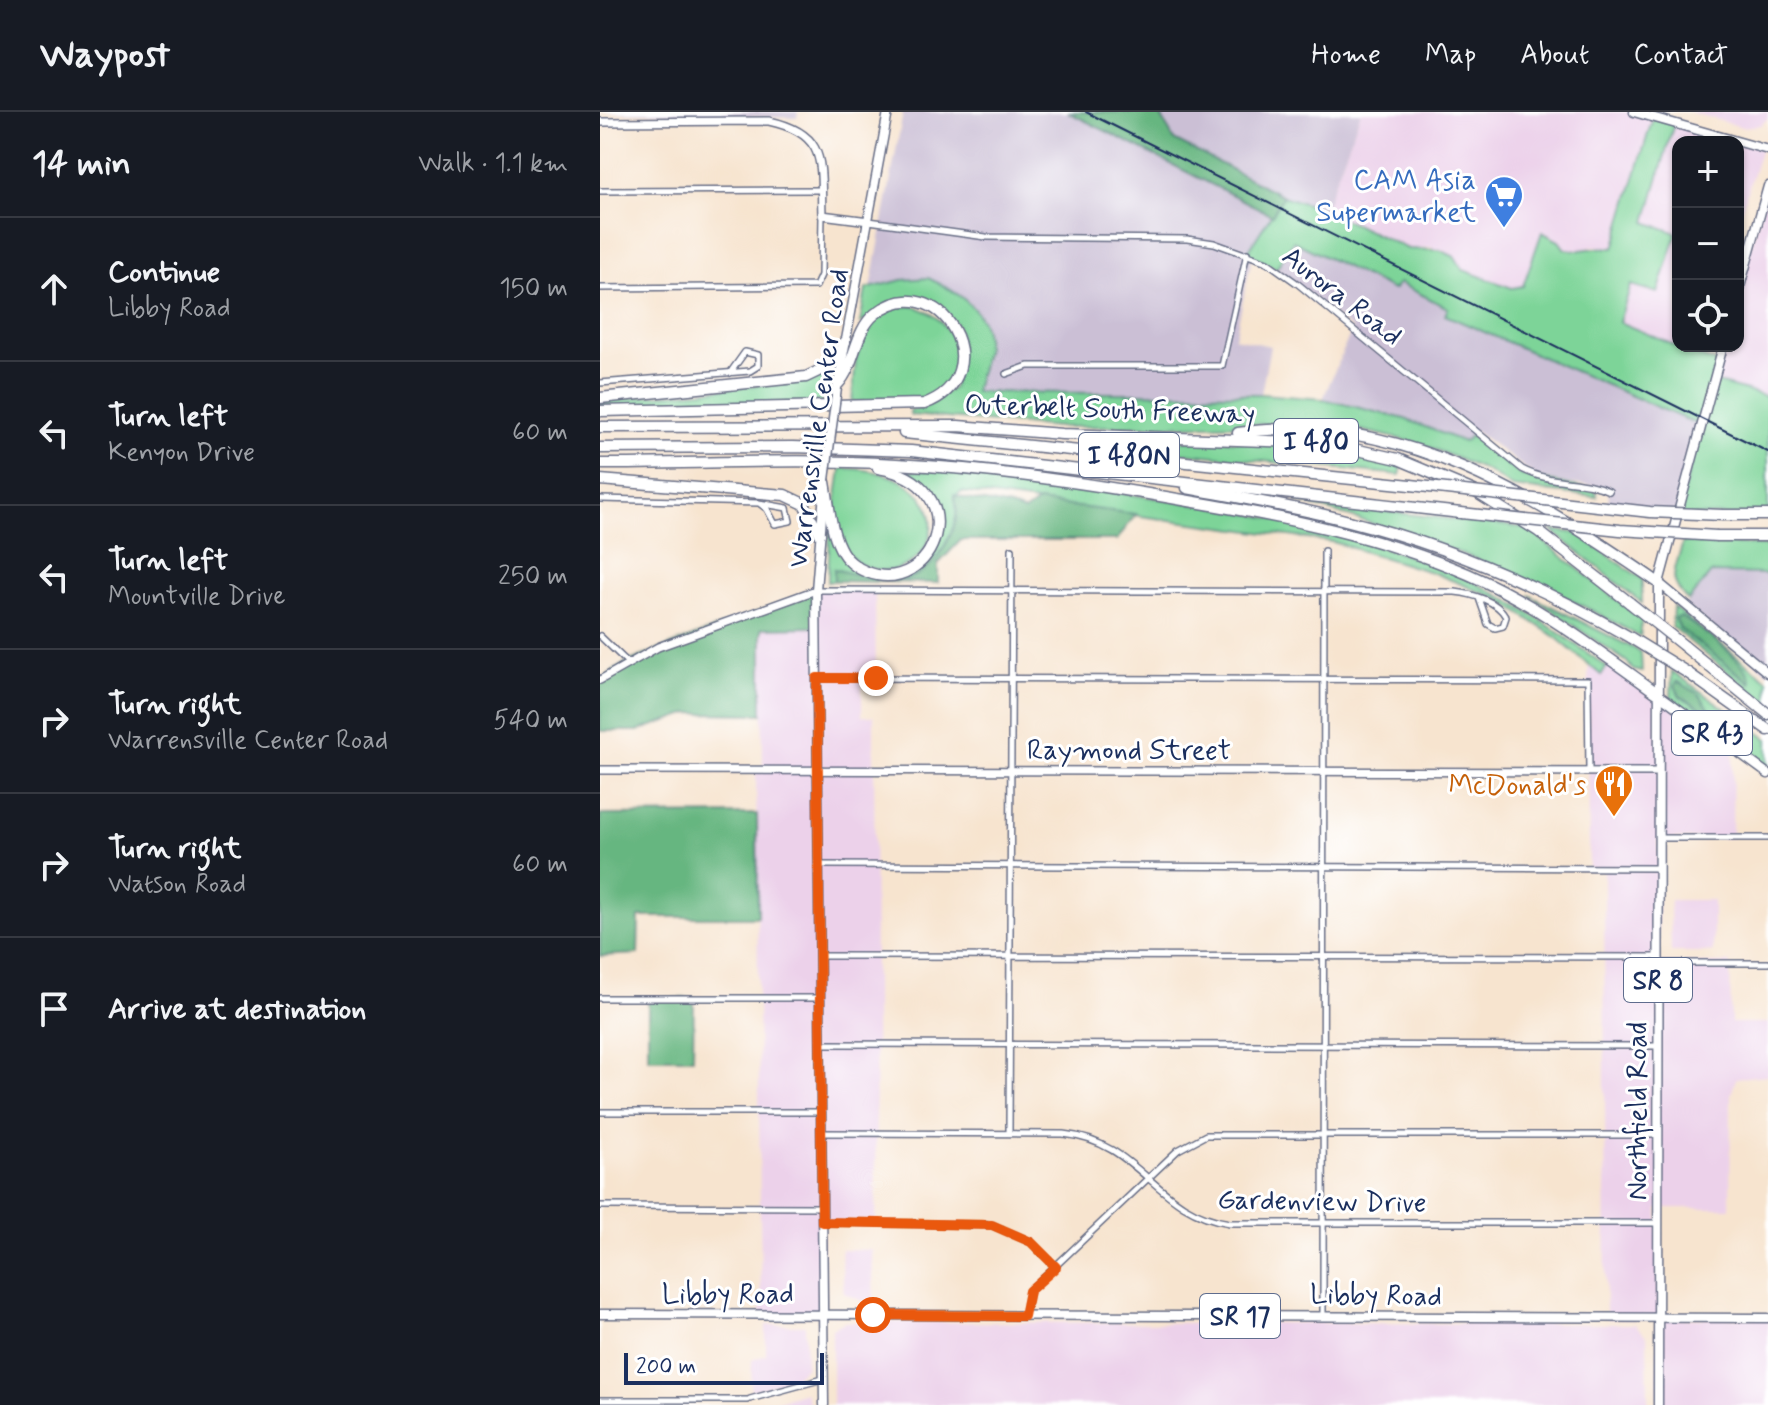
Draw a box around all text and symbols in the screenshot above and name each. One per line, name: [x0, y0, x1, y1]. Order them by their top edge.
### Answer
text: Waypost: [40, 31, 170, 80]
text: Home: [1311, 37, 1381, 74]
text: Map: [1425, 37, 1476, 74]
text: About: [1520, 37, 1589, 74]
text: Contact: [1633, 37, 1728, 74]
map controls: [1672, 136, 1744, 352]
button: +: [1672, 136, 1744, 208]
text: 14 min: [32, 142, 131, 187]
text: Walk · 1.1 km: [418, 147, 568, 181]
place label: CAM Asia Supermarket: [1316, 163, 1477, 232]
supermarket icon: CAM Asia Supermarket: [1483, 174, 1525, 229]
button: −: [1672, 208, 1744, 280]
street label: Aurora Road: [1274, 238, 1409, 355]
text: Continue: [108, 253, 220, 292]
street label: Warrensville Center Road: [780, 266, 859, 570]
icon: ahead: [32, 267, 76, 311]
text: 150 m: [499, 272, 568, 306]
button: locate: [1672, 280, 1744, 352]
text: Libby Road: [108, 292, 230, 326]
street label: Outerbelt South Freeway: [964, 387, 1256, 434]
text: Turn left: [108, 397, 228, 436]
icon: left: [32, 411, 76, 455]
text: 60 m: [512, 416, 568, 450]
road number: I 480: [1274, 419, 1358, 463]
road number: I 480N: [1079, 433, 1179, 477]
text: Kenyon Drive: [108, 436, 255, 470]
text: Turn left: [108, 541, 228, 580]
icon: left: [32, 555, 76, 599]
text: 250 m: [498, 560, 568, 594]
text: Mountville Drive: [108, 580, 285, 614]
route end: [858, 660, 894, 696]
text: Turn right: [108, 685, 241, 724]
icon: right: [32, 699, 76, 743]
text: 540 m: [493, 704, 568, 738]
road number: SR 43: [1672, 711, 1752, 755]
text: Warrensville Center Road: [108, 724, 388, 758]
street label: Raymond Street: [1027, 733, 1231, 770]
restaurant icon: McDonald's: [1593, 763, 1635, 818]
place label: McDonald's: [1449, 768, 1586, 805]
text: Turn right: [108, 829, 241, 868]
icon: right: [32, 843, 76, 887]
text: 60 m: [512, 848, 568, 882]
text: Watson Road: [108, 868, 246, 902]
road number: SR 8: [1624, 958, 1692, 1002]
icon: arrive: [32, 987, 76, 1031]
text: Arrive at destination: [108, 990, 366, 1029]
street label: Northfield Road: [1620, 1022, 1657, 1200]
street label: Gardenview Drive: [1217, 1182, 1427, 1223]
street label: Libby Road: [662, 1277, 794, 1314]
street label: Libby Road: [1310, 1277, 1442, 1316]
road number: SR 17: [1200, 1294, 1280, 1338]
route start: [855, 1297, 891, 1333]
scale bar: [624, 1349, 824, 1385]
text: 200 m: [636, 1353, 696, 1381]

